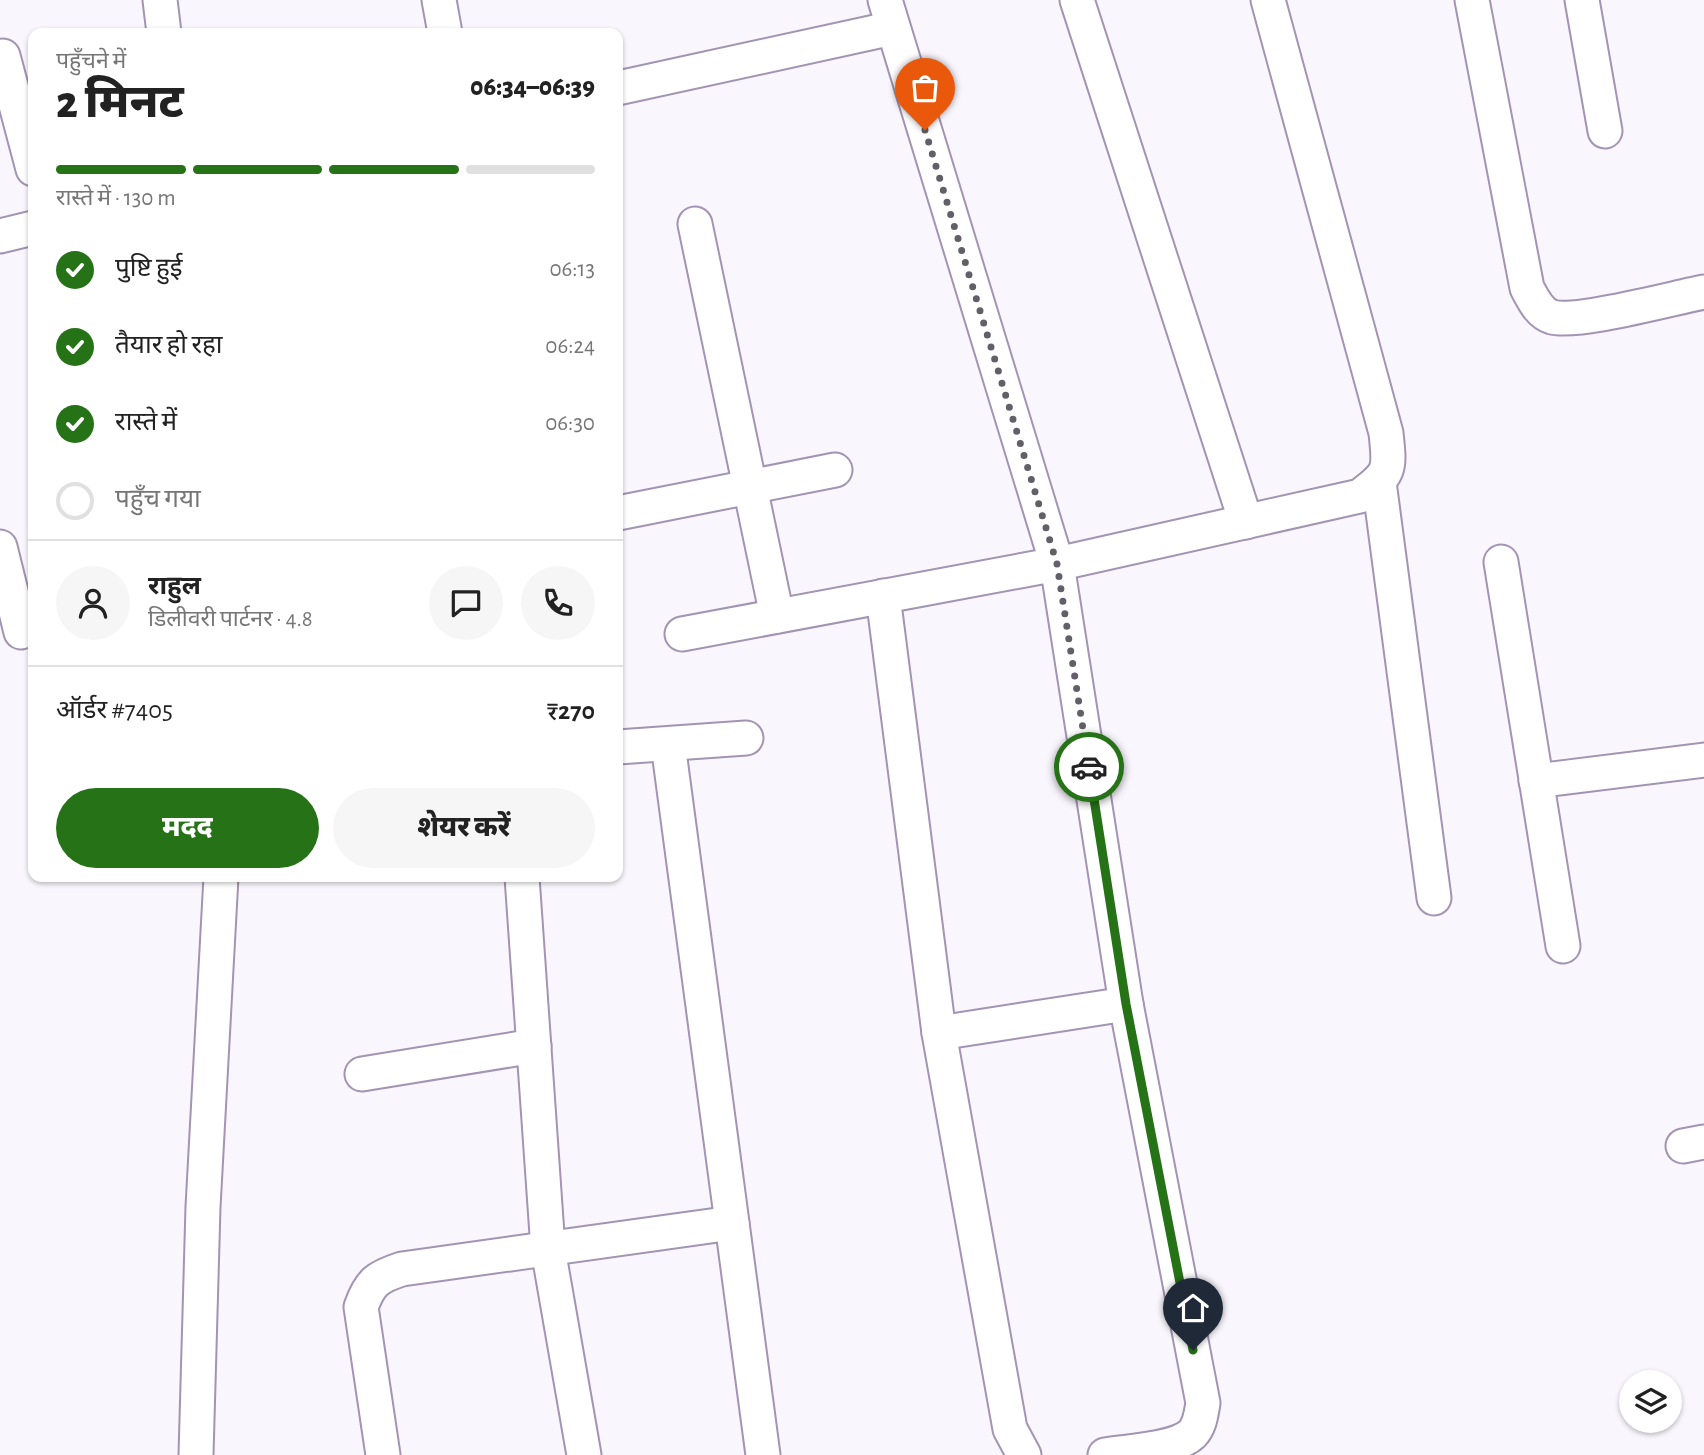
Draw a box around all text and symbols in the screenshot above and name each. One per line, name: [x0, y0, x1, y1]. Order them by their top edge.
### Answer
text: पहुँचने में: [56, 50, 126, 73]
pin: [895, 58, 955, 130]
icon: bag: [906, 69, 944, 107]
text: 06:34–06:39: [470, 74, 595, 100]
text: 2 मिनट: [56, 80, 184, 126]
text: रास्ते में · 130 m: [56, 187, 176, 210]
icon: check: [56, 251, 94, 289]
text: पुष्टि हुई: [115, 255, 183, 281]
text: 06:13: [549, 258, 595, 281]
icon: check: [56, 328, 94, 366]
text: तैयार हो रहा: [115, 332, 223, 358]
text: 06:24: [545, 335, 595, 358]
icon: check: [56, 405, 94, 443]
text: रास्ते में: [115, 409, 177, 435]
text: 06:30: [545, 412, 595, 435]
text: पहुँच गया: [115, 486, 201, 512]
button: person: [56, 566, 130, 640]
button: chat: [429, 566, 503, 640]
button: phone: [521, 566, 595, 640]
text: राहुल: [148, 573, 201, 599]
text: डिलीवरी पार्टनर · 4.8: [148, 608, 313, 631]
text: ऑर्डर #7405: [56, 697, 173, 723]
text: ₹270: [547, 698, 595, 724]
courier: [1054, 732, 1124, 802]
icon: car: [1070, 748, 1108, 786]
button: मदद: [56, 788, 319, 868]
button: शेयर करें: [333, 788, 595, 868]
pin: [1163, 1278, 1223, 1350]
icon: home: [1174, 1289, 1212, 1327]
map controls: [1619, 1370, 1682, 1433]
button: layers: [1619, 1370, 1682, 1433]

